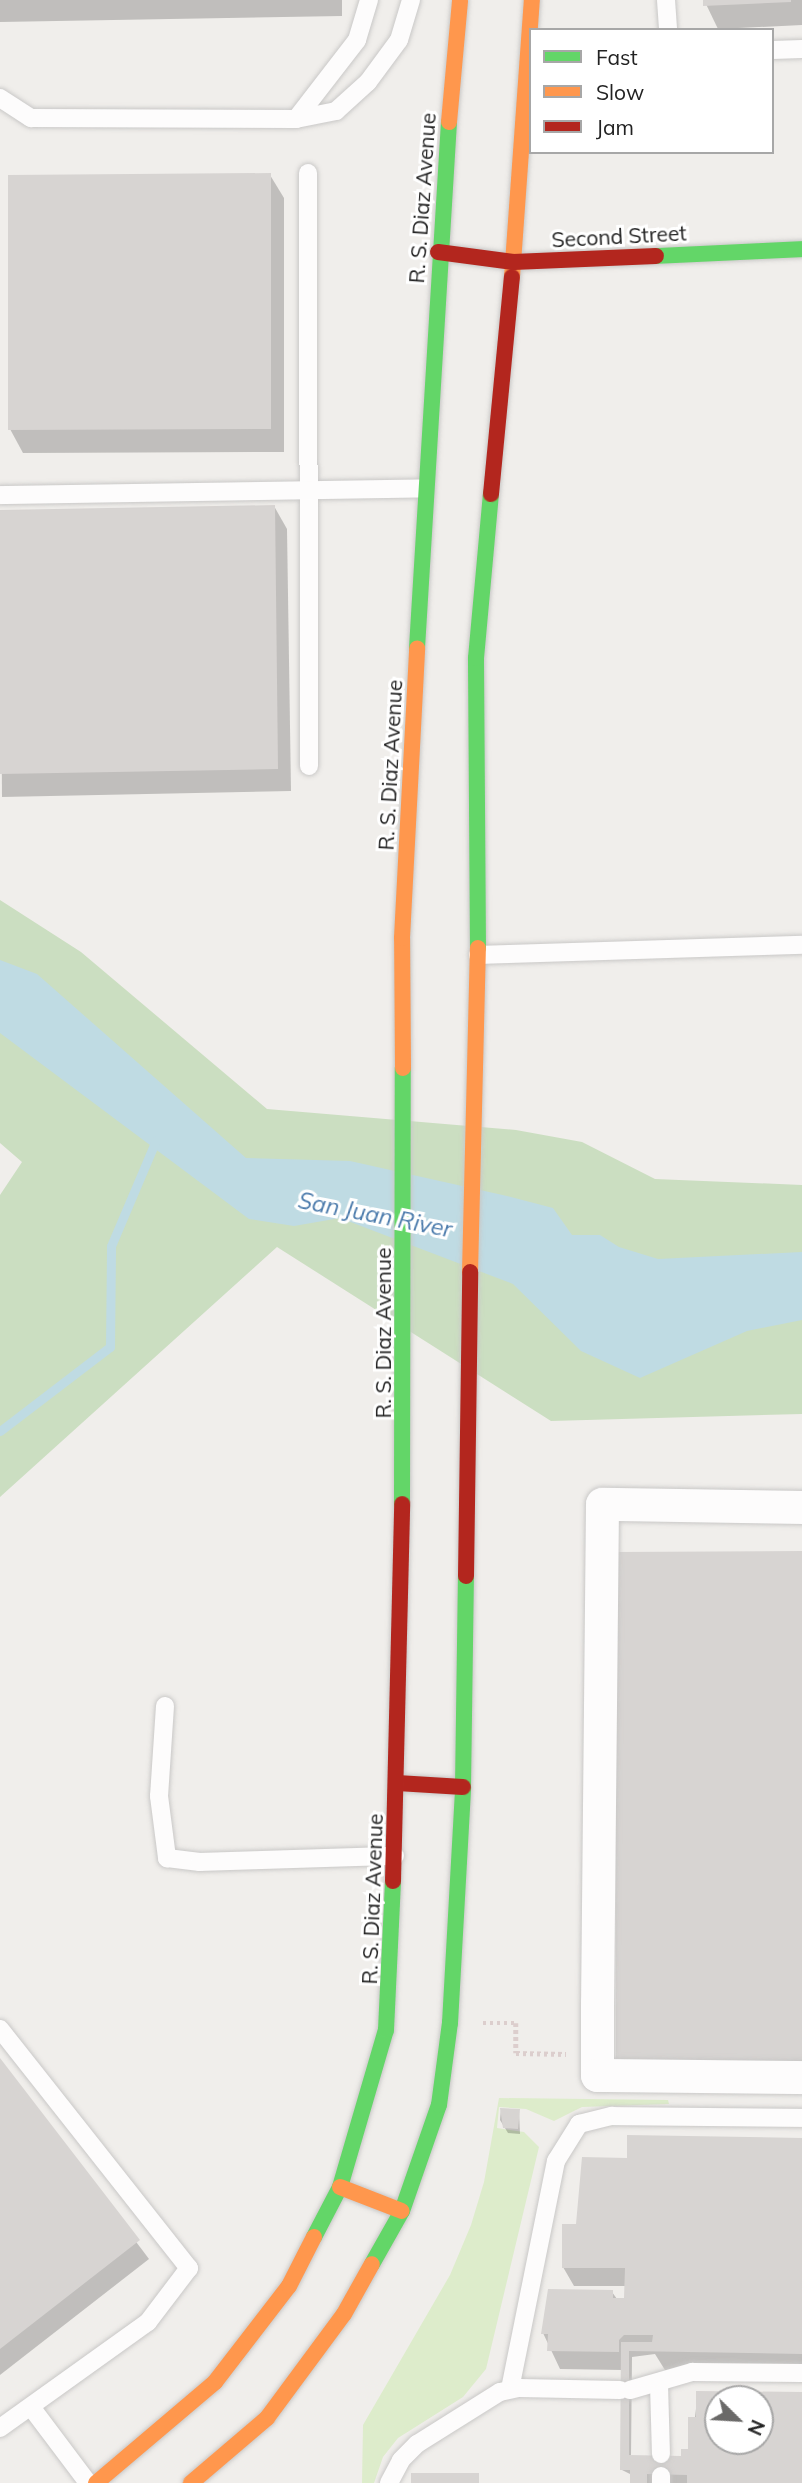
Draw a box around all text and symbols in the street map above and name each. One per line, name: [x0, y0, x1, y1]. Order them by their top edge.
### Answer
legend: [529, 28, 774, 154]
text: Fast: [596, 44, 638, 70]
text: Slow: [596, 79, 644, 105]
street label: R. S. Diaz Avenue: [403, 112, 441, 284]
text: Jam: [596, 114, 634, 140]
street label: Second Street: [551, 220, 687, 252]
street label: R. S. Diaz Avenue: [373, 679, 407, 851]
water label: San Juan River: [296, 1187, 454, 1243]
street label: R. S. Diaz Avenue: [370, 1248, 396, 1418]
street label: R. S. Diaz Avenue: [356, 1813, 388, 1985]
north arrow: [704, 2385, 774, 2455]
text: N: [742, 2416, 770, 2439]

